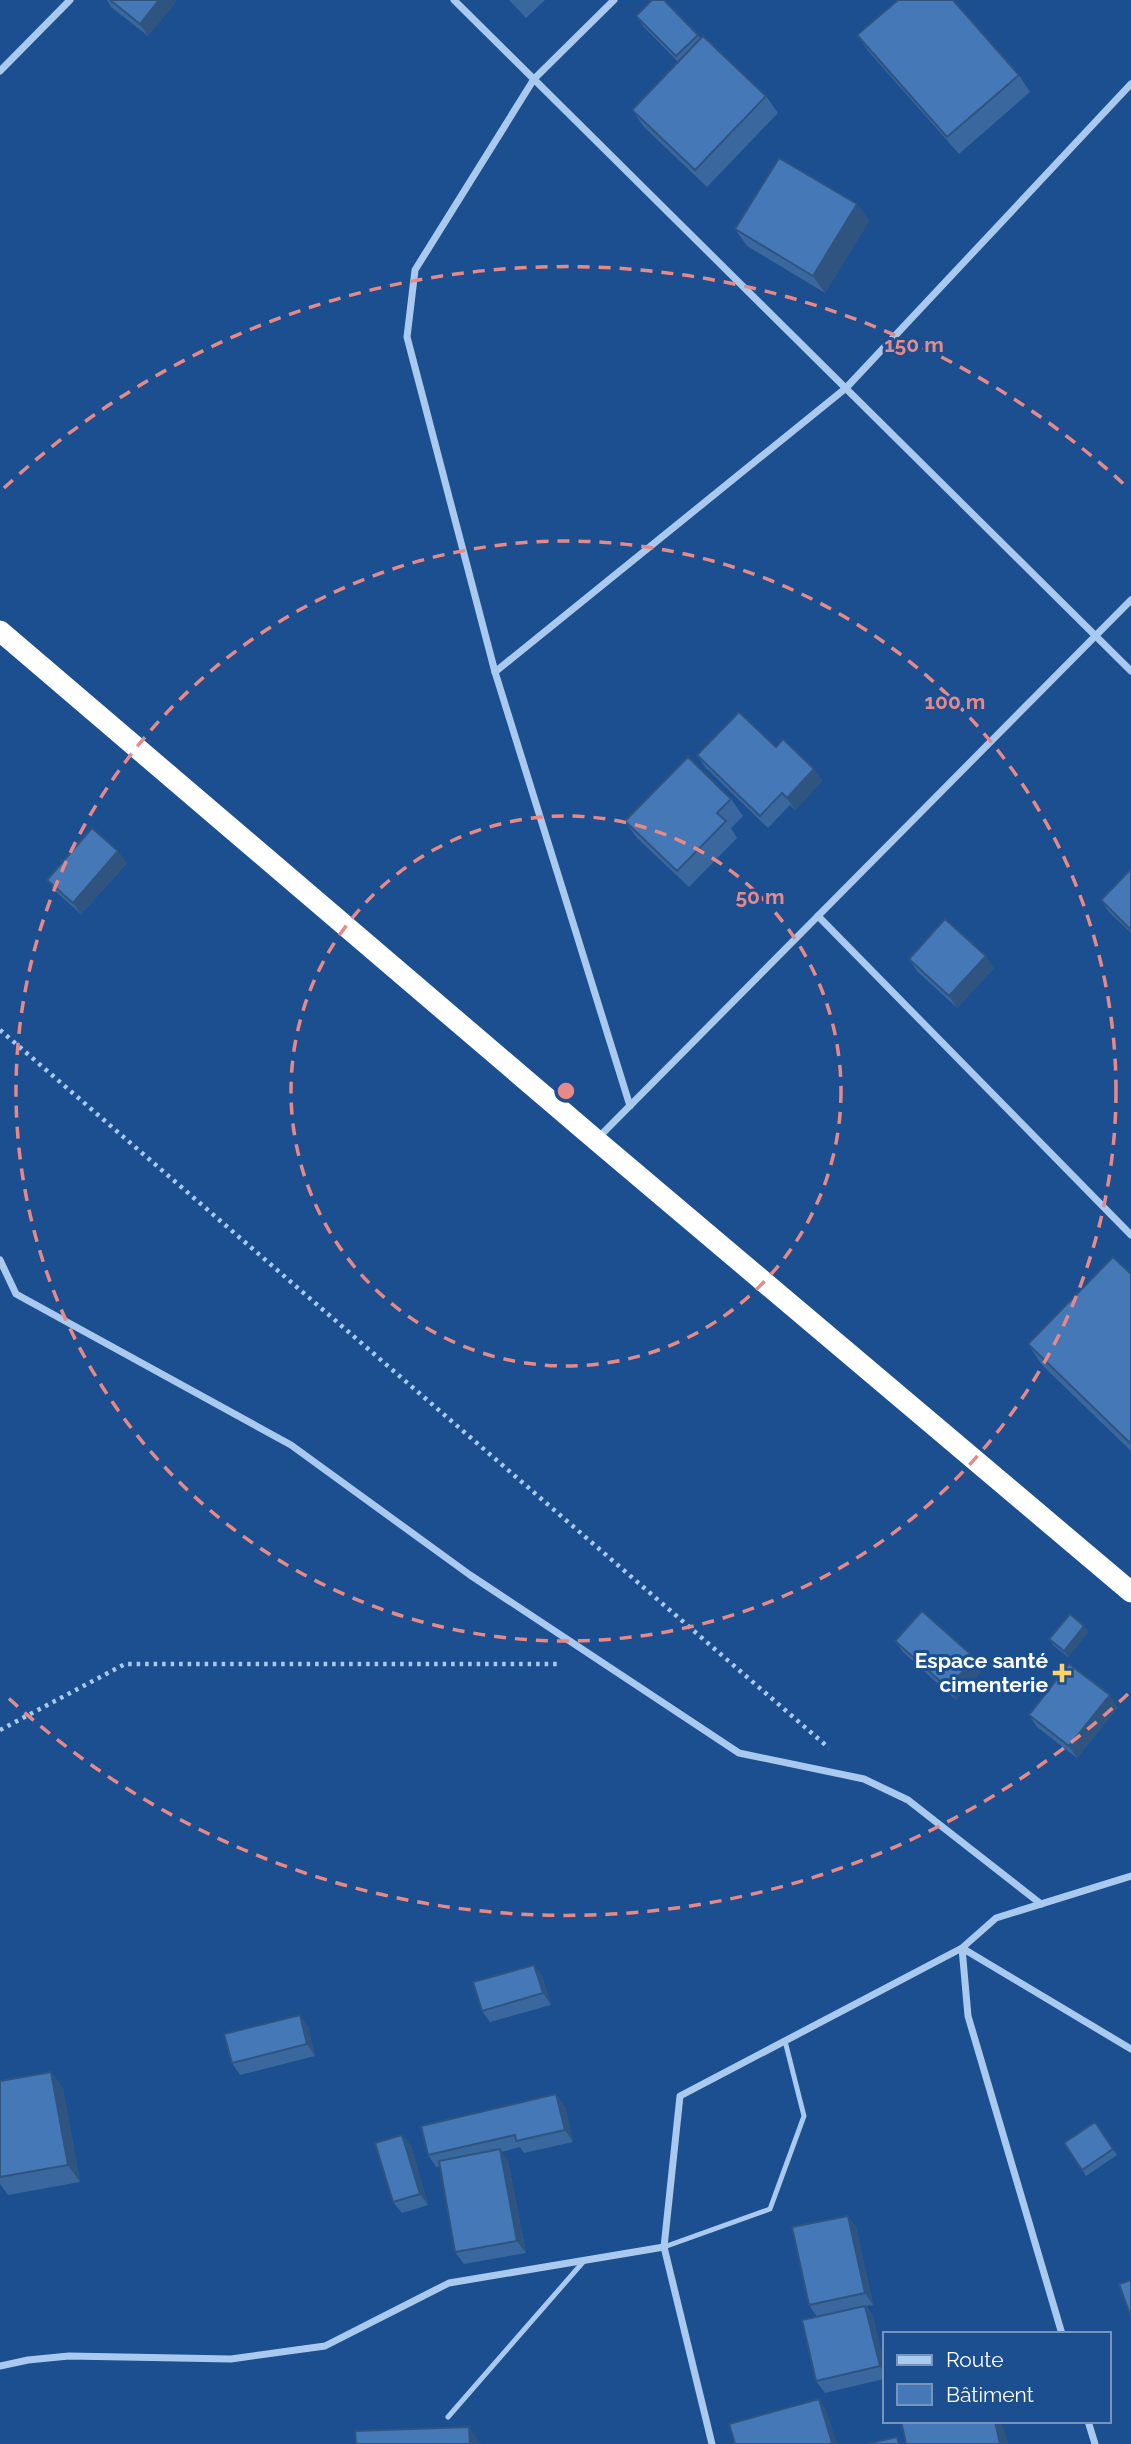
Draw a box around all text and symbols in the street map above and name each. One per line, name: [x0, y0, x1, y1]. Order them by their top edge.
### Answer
text: 150 m: [884, 332, 944, 357]
text: 100 m: [925, 689, 985, 714]
text: 50 m: [735, 884, 785, 909]
centre of rings: [554, 1079, 578, 1103]
place label: Espace santé cimenterie: [915, 1648, 1048, 1697]
marker: Espace santé cimenterie: [1054, 1665, 1070, 1681]
legend: [883, 2332, 1110, 2423]
text: Route: [946, 2347, 1004, 2372]
text: Bâtiment: [946, 2382, 1034, 2407]

